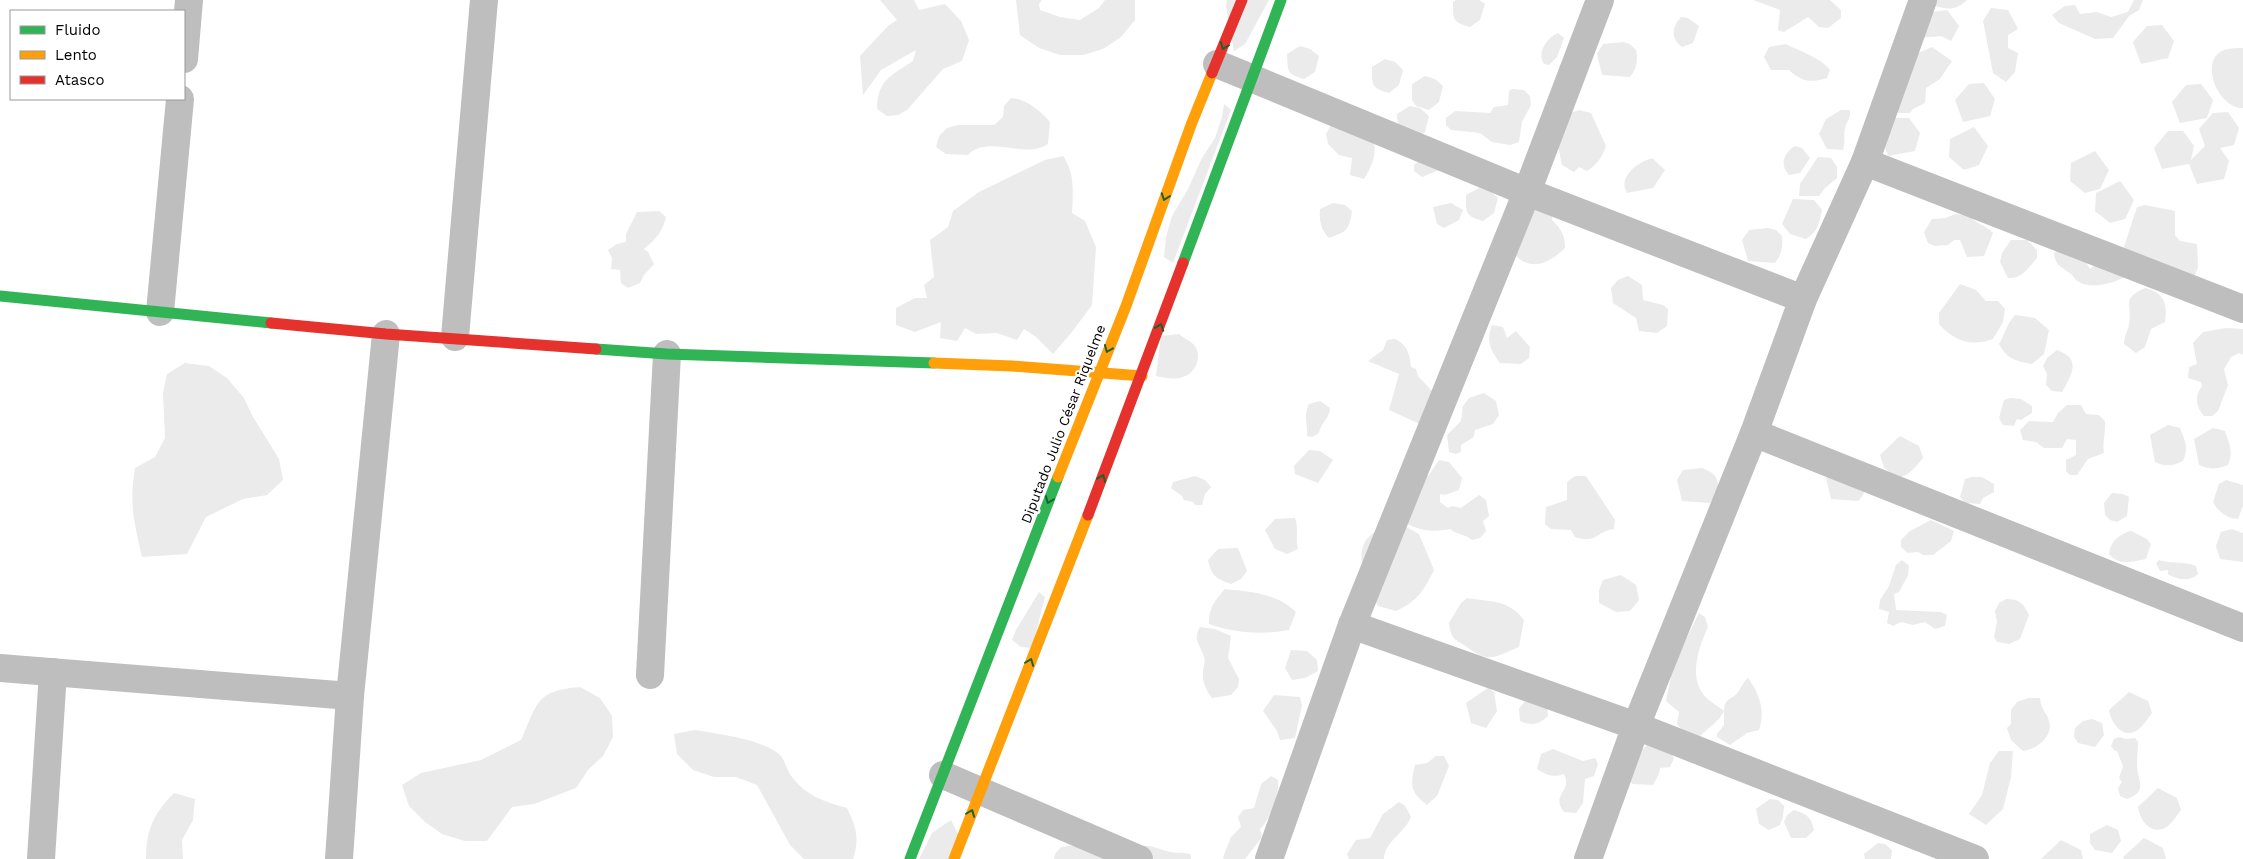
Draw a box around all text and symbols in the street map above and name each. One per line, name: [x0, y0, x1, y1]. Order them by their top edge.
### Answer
legend: [10, 10, 185, 100]
text: Fluido: [55, 21, 100, 39]
one-way arrow: [1220, 41, 1230, 49]
text: Lento: [55, 46, 97, 64]
text: Atasco: [55, 71, 104, 89]
one-way arrow: [1161, 192, 1171, 201]
street label: Diputado Julio César Riquelme: [1018, 322, 1108, 526]
one-way arrow: [1154, 323, 1164, 331]
one-way arrow: [1104, 344, 1115, 353]
one-way arrow: [1096, 474, 1106, 483]
one-way arrow: [1045, 495, 1055, 504]
one-way arrow: [1024, 658, 1034, 667]
one-way arrow: [965, 810, 975, 818]

